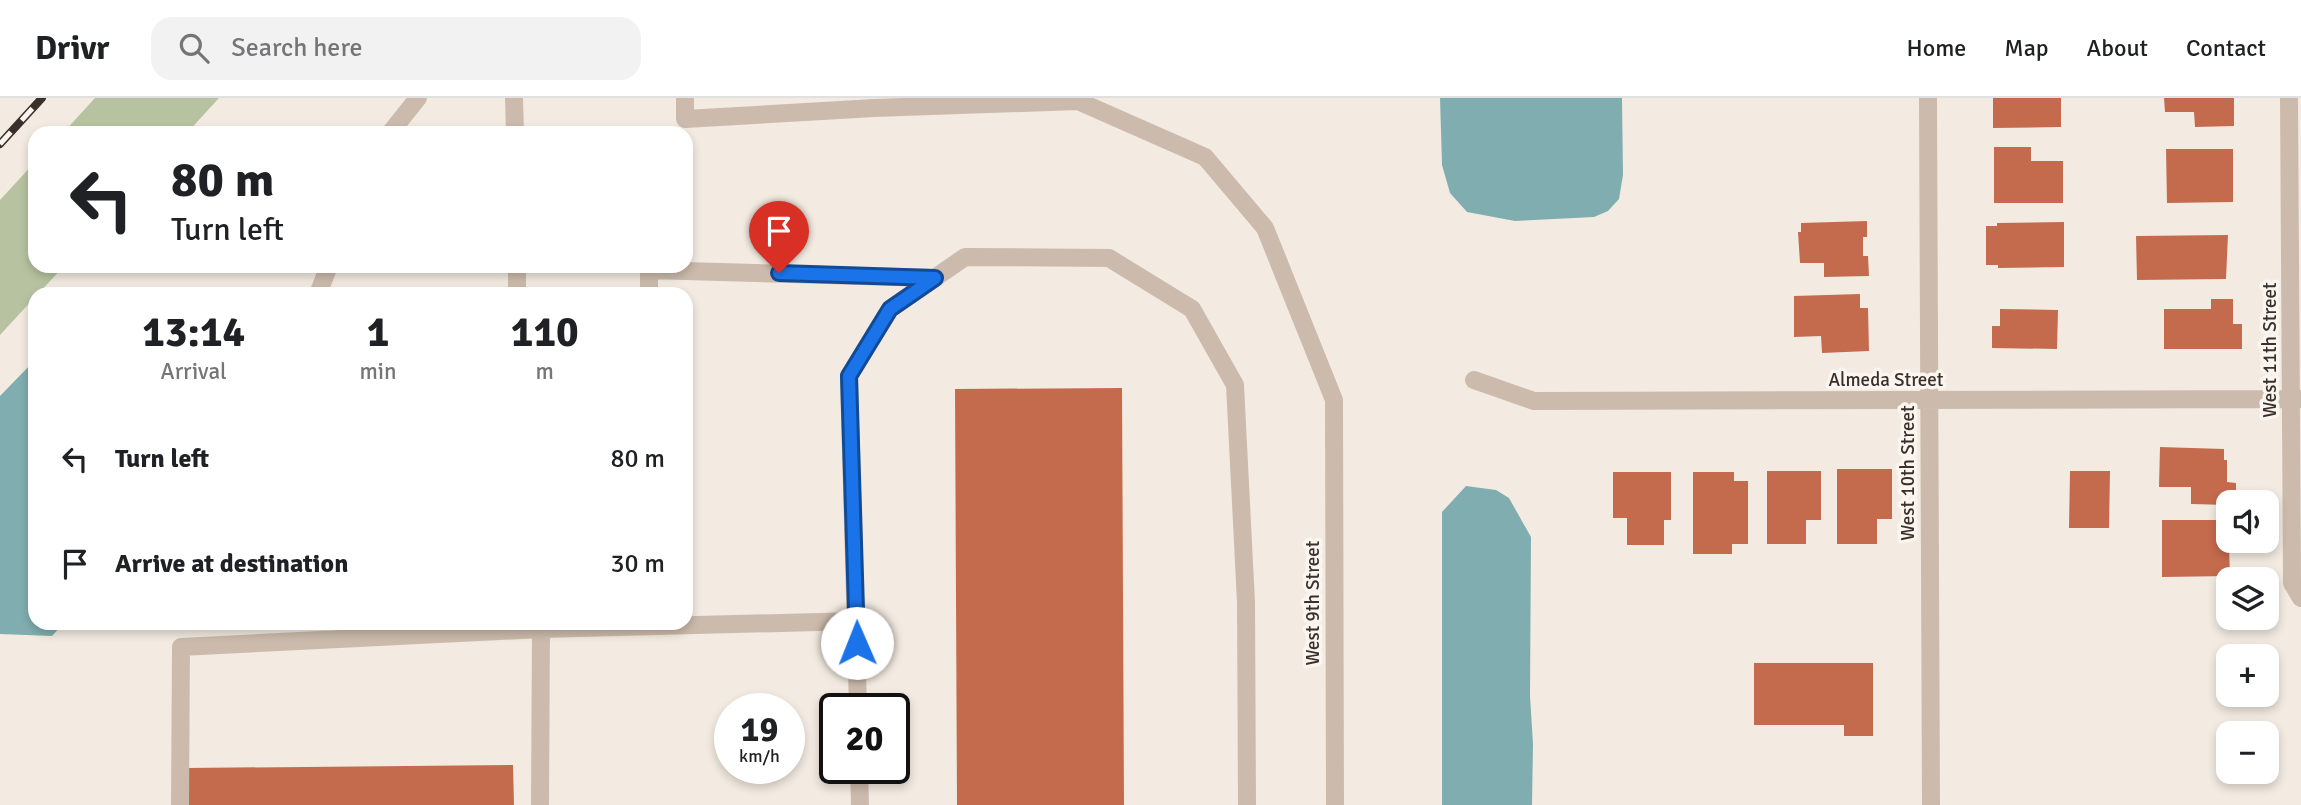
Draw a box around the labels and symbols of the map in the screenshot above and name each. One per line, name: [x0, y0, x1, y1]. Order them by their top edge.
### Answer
pin: [749, 201, 809, 273]
street label: West 11th Street: [2258, 282, 2282, 418]
street label: Almeda Street: [1828, 368, 1944, 392]
street label: West 10th Street: [1896, 405, 1920, 541]
street label: West 9th Street: [1301, 540, 1325, 666]
position arrow: [820, 606, 894, 680]
speed limit sign: 20: [819, 693, 910, 784]

